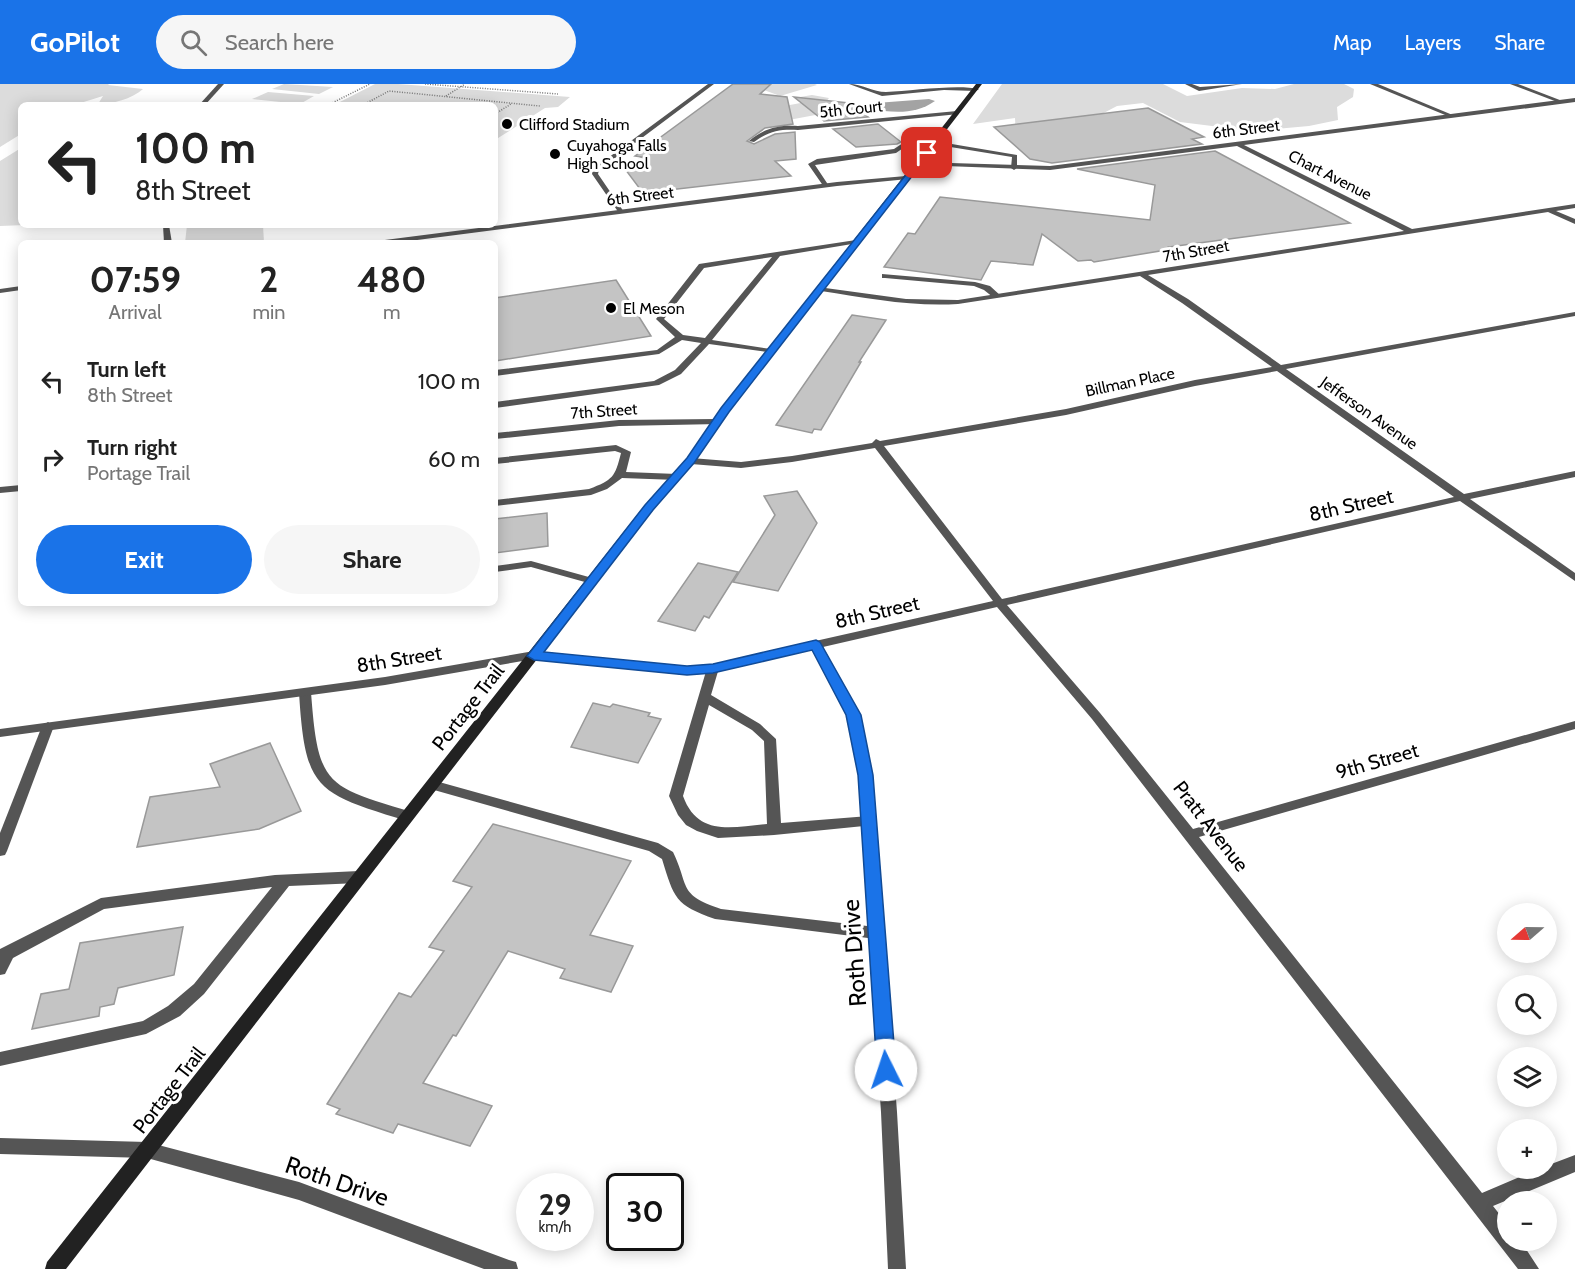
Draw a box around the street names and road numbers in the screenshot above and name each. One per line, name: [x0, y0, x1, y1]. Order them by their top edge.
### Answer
street label: 5th Court: [818, 96, 884, 122]
street label: 6th Street: [1211, 115, 1281, 143]
street label: Chart Avenue: [1285, 146, 1375, 204]
street label: 6th Street: [605, 182, 675, 210]
street label: 7th Street: [1161, 236, 1231, 266]
street label: Billman Place: [1084, 363, 1176, 401]
street label: Jefferson Avenue: [1316, 372, 1421, 454]
street label: 7th Street: [570, 399, 639, 423]
street label: 8th Street: [1307, 484, 1396, 526]
street label: 8th Street: [833, 591, 922, 633]
street label: 8th Street: [355, 640, 443, 678]
street label: Portage Trail: [427, 659, 509, 755]
street label: 9th Street: [1333, 738, 1421, 784]
street label: Pratt Avenue: [1168, 776, 1254, 876]
street label: Roth Drive: [836, 898, 872, 1008]
street label: Portage Trail: [128, 1042, 210, 1138]
street label: Roth Drive: [282, 1150, 392, 1212]

